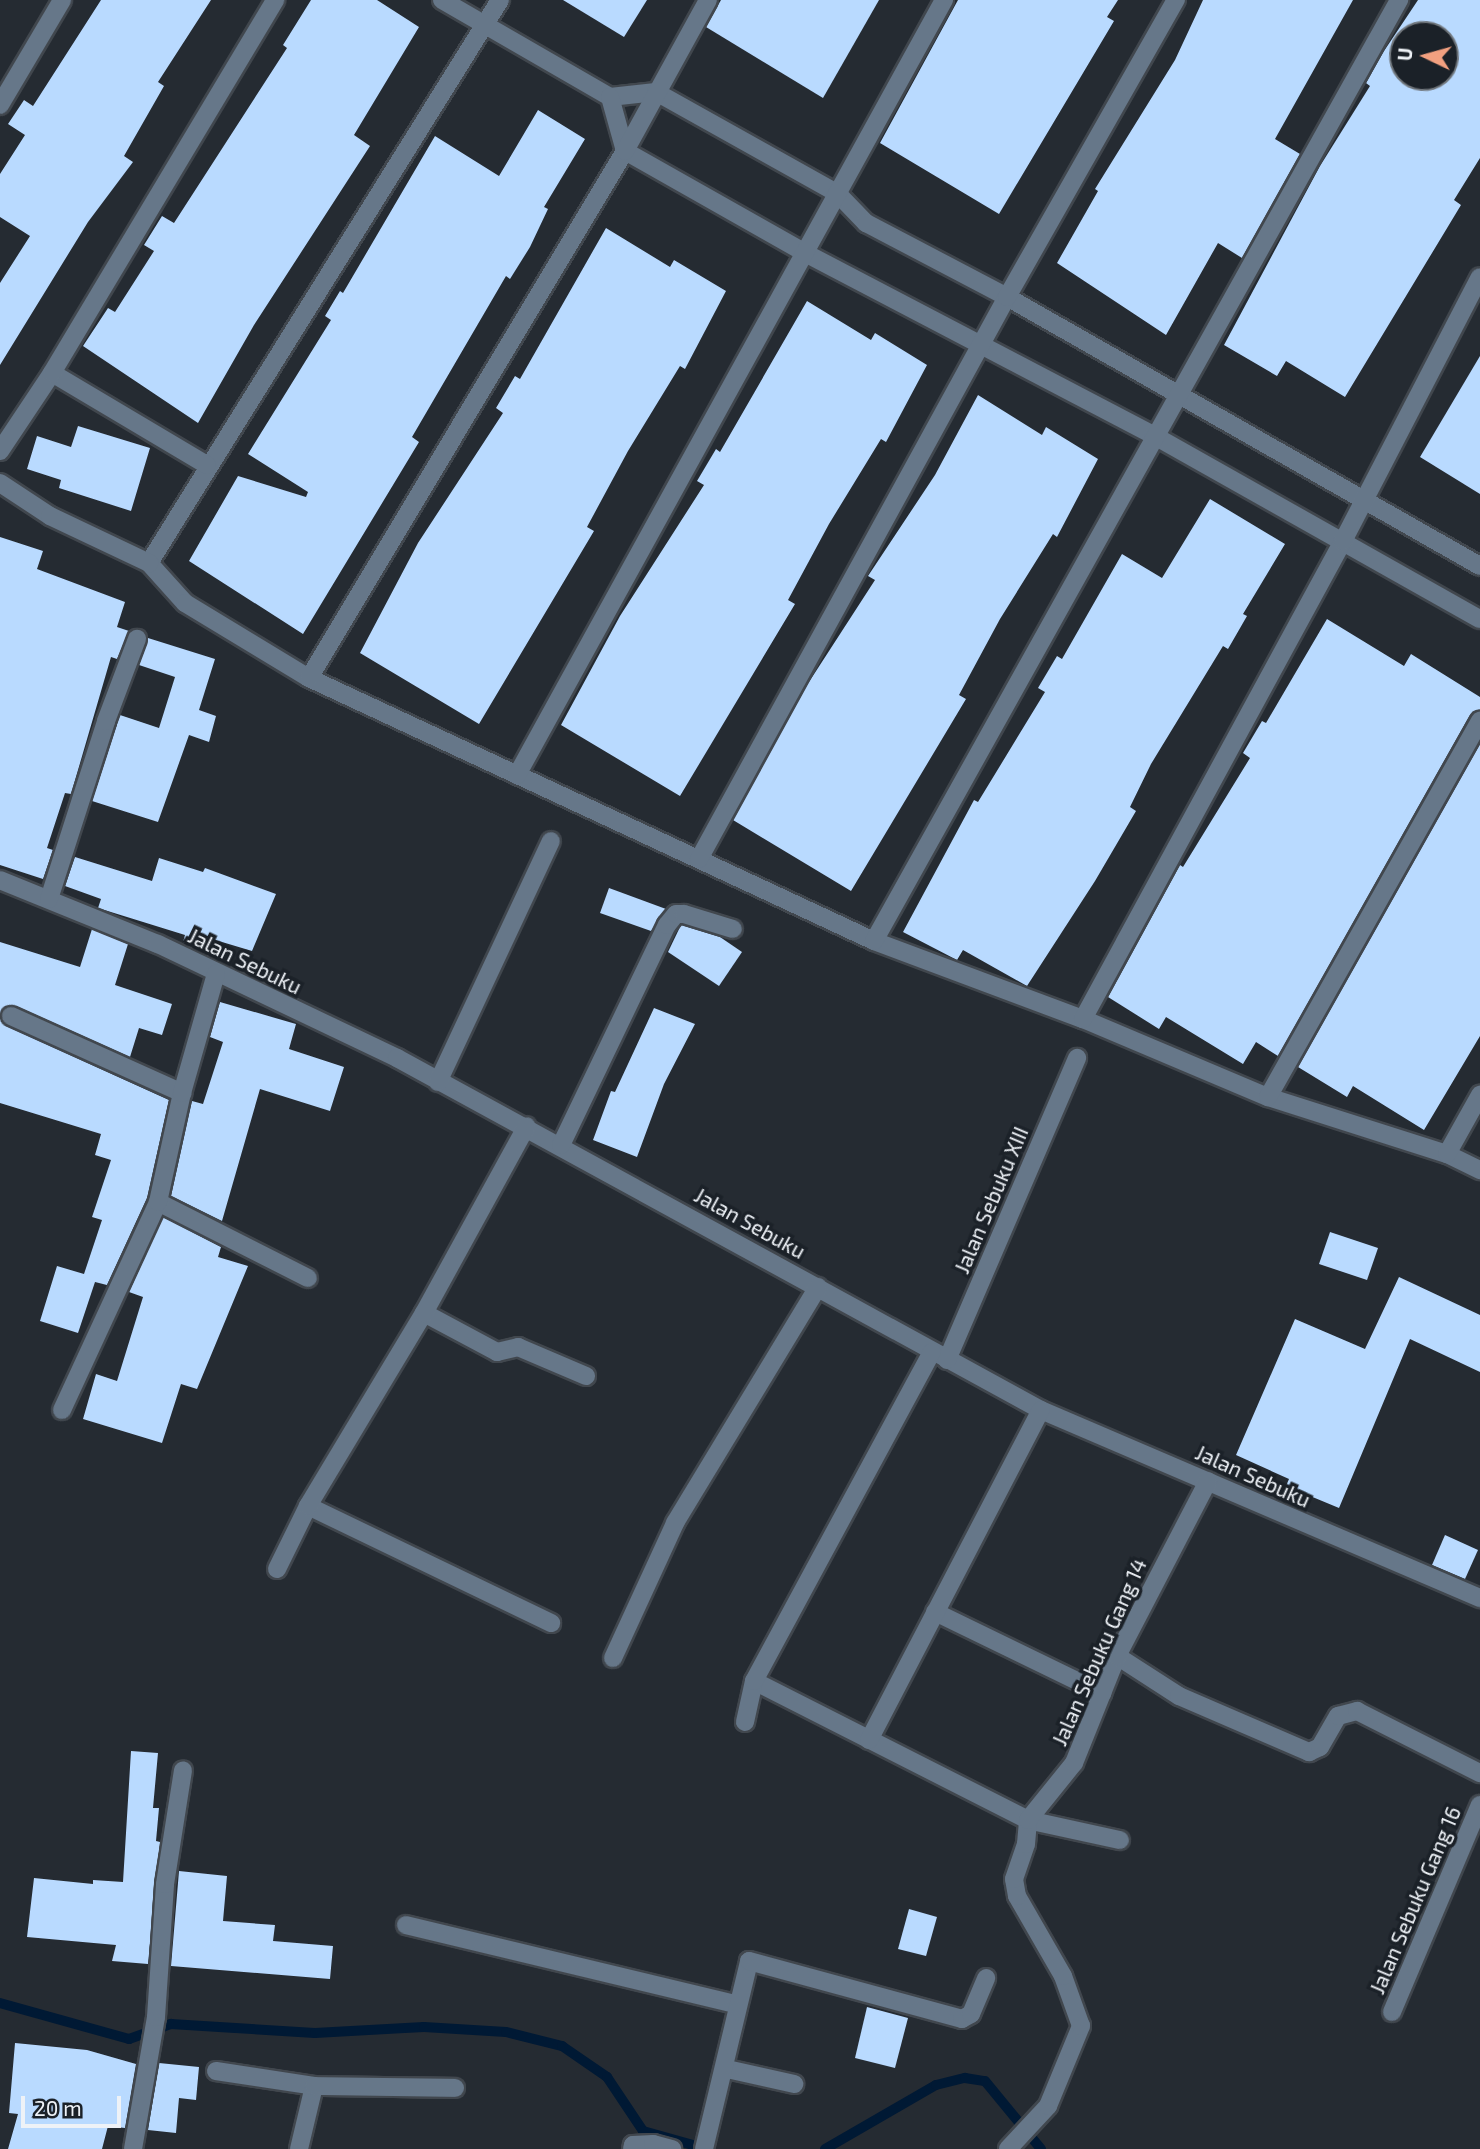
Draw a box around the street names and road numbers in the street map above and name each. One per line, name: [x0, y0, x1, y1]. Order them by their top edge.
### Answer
street label: Jalan Sebuku: [184, 923, 306, 999]
street label: Jalan Sebuku XIII: [949, 1123, 1033, 1277]
street label: Jalan Sebuku: [690, 1182, 810, 1264]
street label: Jalan Sebuku: [1192, 1439, 1314, 1513]
street label: Jalan Sebuku Gang 14: [1046, 1554, 1152, 1750]
street label: Jalan Sebuku Gang 16: [1364, 1802, 1466, 1998]

